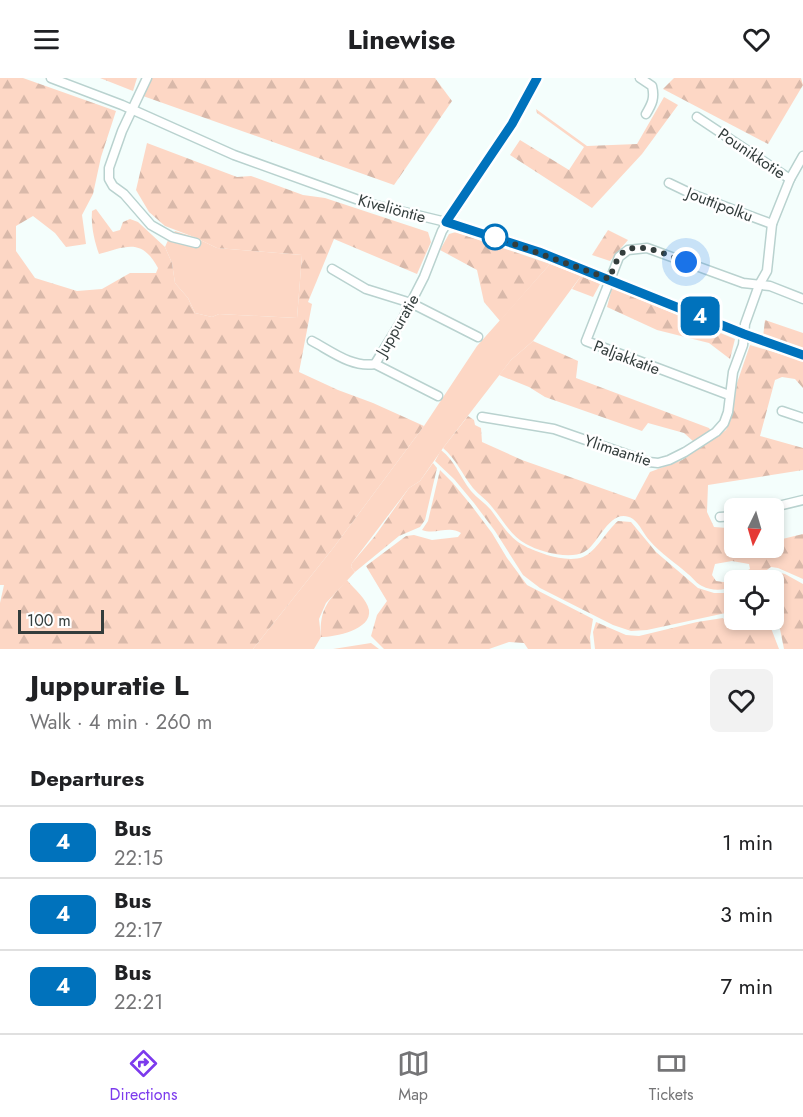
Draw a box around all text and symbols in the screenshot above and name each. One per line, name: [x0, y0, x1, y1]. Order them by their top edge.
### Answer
text: Linewise: [347, 20, 456, 59]
icon: menu: [30, 23, 63, 56]
icon: heart: [740, 23, 773, 56]
street label: Pounikkotie: [713, 122, 790, 184]
street label: Jouttipolku: [681, 181, 756, 228]
street label: Kiveliöntie: [355, 188, 428, 229]
unlabelled marker: [482, 224, 508, 250]
your location: [671, 247, 701, 277]
street label: Juppuratie: [369, 290, 424, 362]
line badge: 4: [680, 296, 720, 336]
text: 4: [693, 301, 707, 331]
street label: Paljakkatie: [590, 334, 663, 381]
street label: Ylimaantie: [581, 429, 654, 472]
north arrow: [724, 498, 784, 558]
map controls: [724, 498, 784, 630]
button: locate: [724, 570, 784, 630]
scale bar: [18, 607, 104, 634]
text: 100 m: [27, 609, 71, 632]
text: Juppuratie L: [30, 665, 188, 706]
button: heart: [710, 669, 773, 732]
text: Walk · 4 min · 260 m: [30, 708, 212, 737]
text: Departures: [30, 762, 144, 794]
text: Bus: [114, 812, 151, 844]
text: 1 min: [722, 826, 773, 858]
text: 4: [56, 827, 70, 857]
text: 22:15: [114, 844, 163, 873]
text: Bus: [114, 884, 151, 916]
text: 3 min: [720, 898, 773, 930]
text: 4: [56, 899, 70, 929]
text: 22:17: [114, 916, 162, 945]
text: Bus: [114, 956, 151, 988]
text: 7 min: [720, 970, 773, 1002]
text: 4: [56, 971, 70, 1001]
text: 22:21: [114, 988, 163, 1017]
tab: Directions: [110, 1047, 177, 1106]
tab: Map: [397, 1047, 430, 1106]
tab: Tickets: [649, 1047, 693, 1106]

